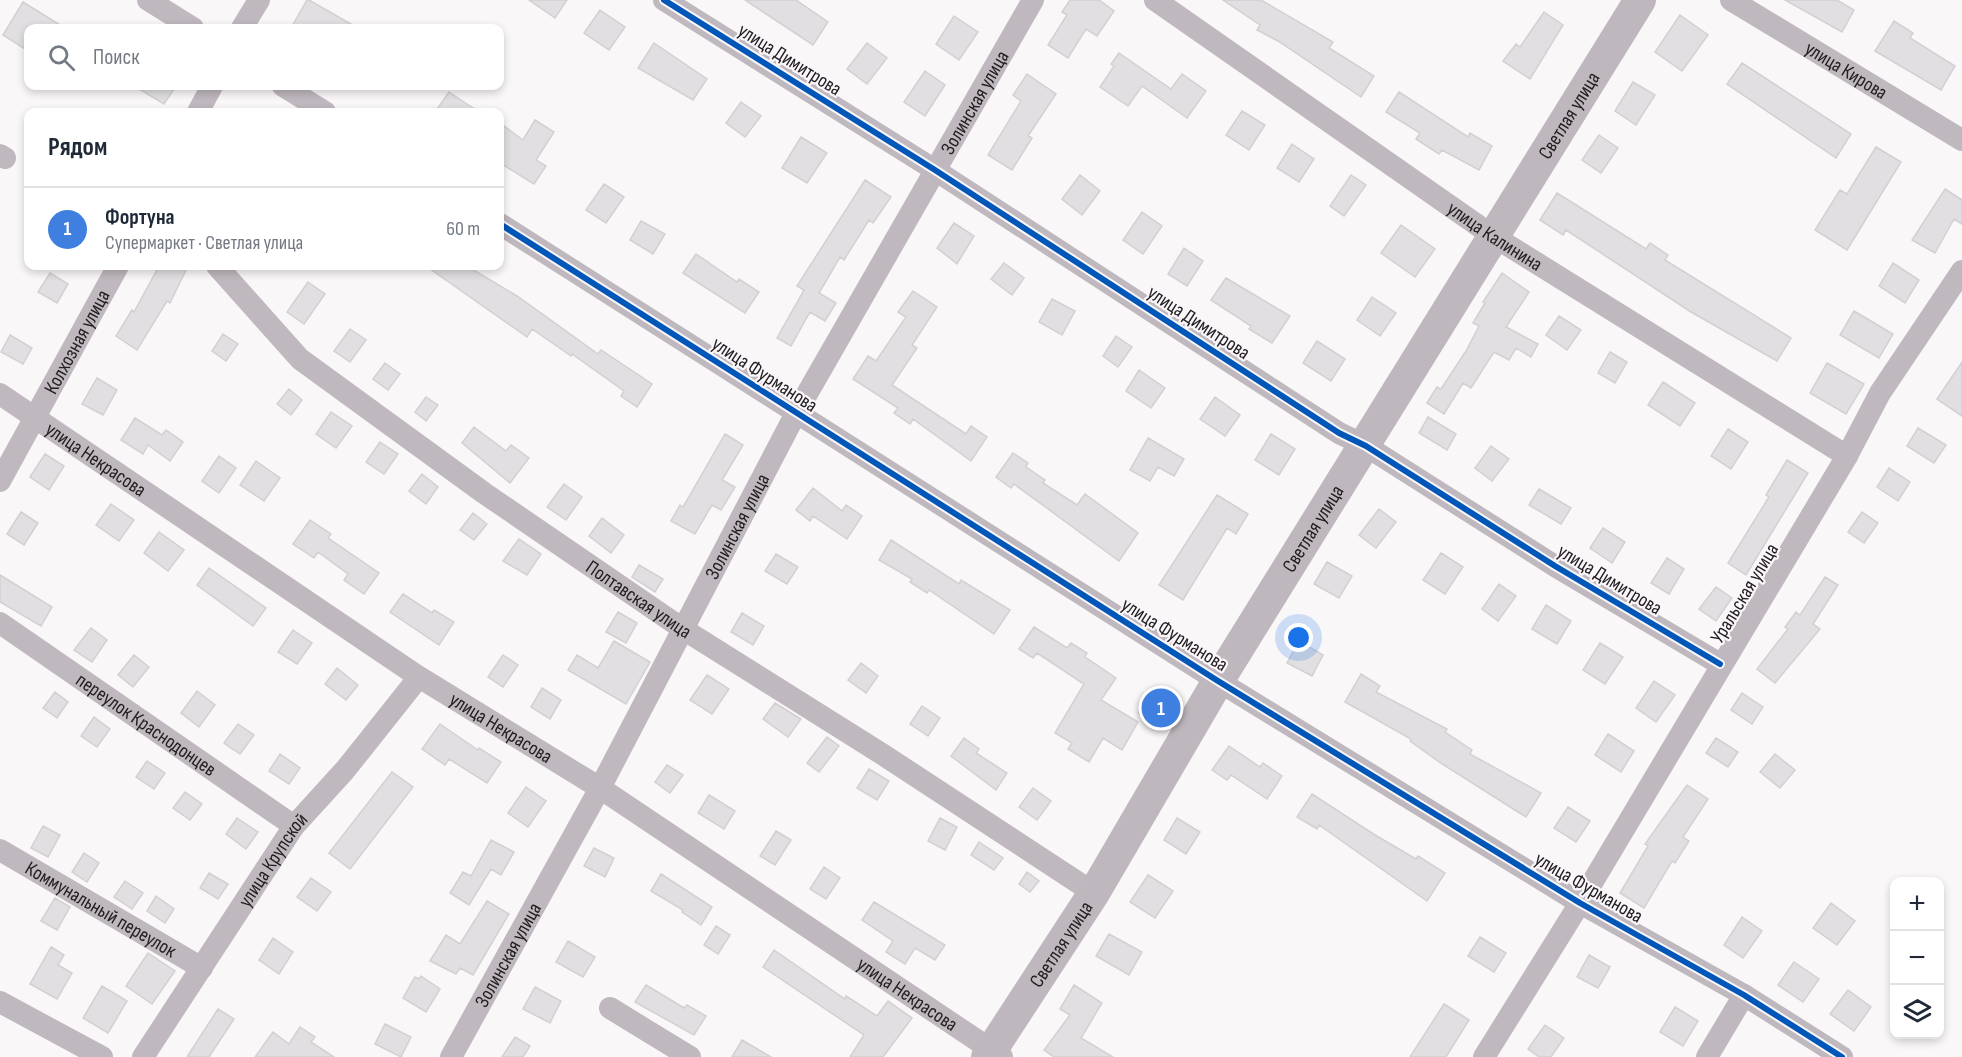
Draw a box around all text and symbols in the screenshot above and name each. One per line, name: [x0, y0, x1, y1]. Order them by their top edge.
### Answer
street label: улица Димитрова: [733, 19, 846, 101]
search box: [24, 24, 504, 90]
street label: улица Кирова: [1800, 37, 1892, 105]
icon: search: [45, 41, 78, 74]
text: Поиск: [93, 44, 139, 71]
street label: Золинская улица: [936, 47, 1014, 159]
street label: Светлая улица: [1533, 68, 1605, 164]
text: Рядом: [48, 132, 107, 163]
street label: улица Калинина: [1442, 197, 1547, 277]
text: Фортуна: [105, 204, 175, 231]
text: 1: [64, 217, 71, 241]
text: 60 m: [446, 217, 480, 241]
text: Супермаркет · Светлая улица: [105, 231, 303, 255]
street label: улица Димитрова: [1143, 281, 1254, 365]
street label: Колхозная улица: [39, 286, 116, 398]
street label: улица Фурманова: [707, 332, 822, 418]
street label: улица Некрасова: [41, 417, 150, 502]
street label: Золинская улица: [700, 470, 775, 583]
street label: Светлая улица: [1277, 481, 1349, 577]
street label: улица Димитрова: [1553, 539, 1666, 620]
street label: Уральская улица: [1706, 539, 1784, 648]
street label: Полтавская улица: [581, 555, 696, 644]
street label: улица Фурманова: [1117, 593, 1232, 677]
your location: [1284, 623, 1313, 652]
street label: переулок Краснодонцев: [71, 668, 221, 782]
pin: 1: [1142, 686, 1180, 730]
street label: улица Некрасова: [445, 688, 556, 769]
street label: улица Крупской: [233, 808, 313, 912]
street label: улица Фурманова: [1530, 847, 1647, 928]
street label: Коммунальный переулок: [21, 856, 181, 964]
map controls: [1890, 877, 1944, 1039]
button: +: [1890, 877, 1944, 931]
street label: Светлая улица: [1025, 897, 1098, 992]
street label: Золинская улица: [470, 899, 547, 1012]
button: −: [1890, 931, 1944, 985]
street label: улица Некрасова: [852, 952, 962, 1037]
button: layers: [1890, 985, 1944, 1039]

